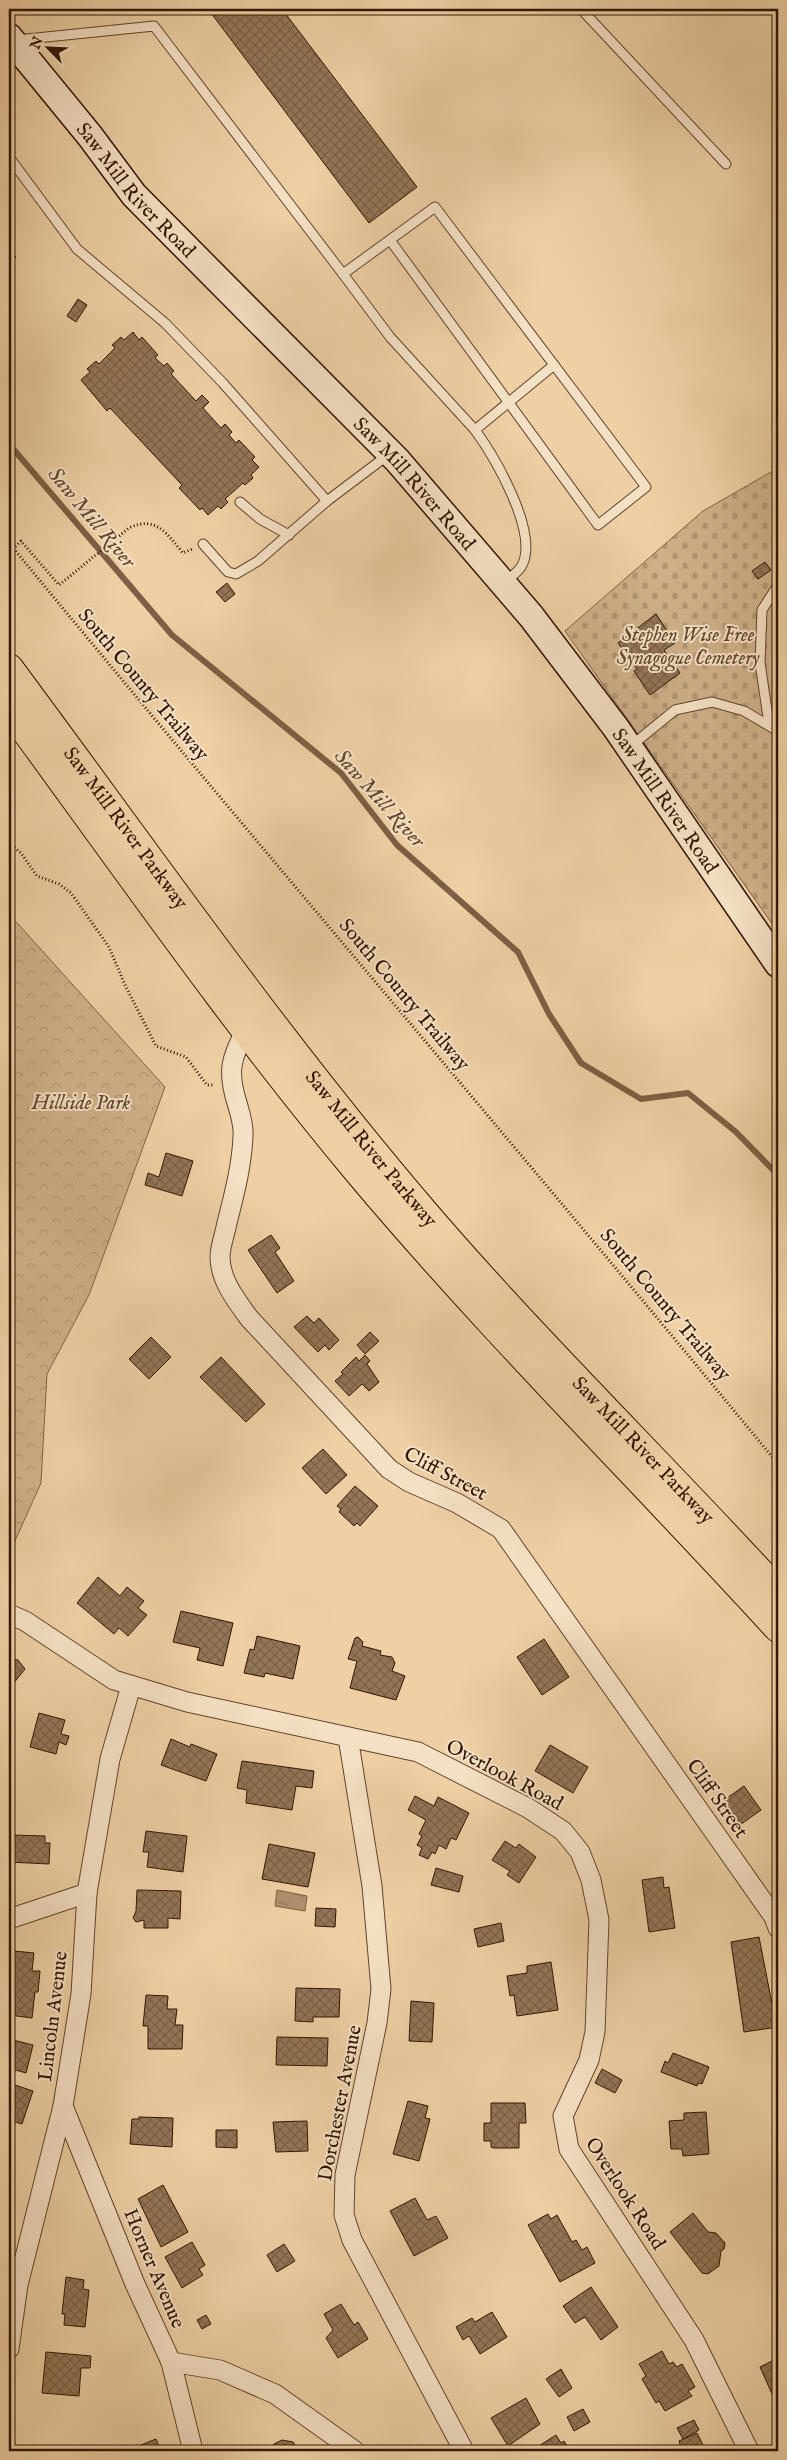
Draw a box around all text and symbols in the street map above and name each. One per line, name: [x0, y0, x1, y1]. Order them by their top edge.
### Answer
north arrow: [22, 22, 72, 72]
text: N: [26, 34, 48, 53]
street label: Saw Mill River Road: [70, 118, 200, 264]
street label: Saw Mill River Road: [347, 412, 480, 556]
water label: Saw Mill River: [41, 462, 141, 575]
street label: South County Trailway: [72, 604, 214, 766]
park label: Stephen Wise Free Synagogue Cemetery: [617, 623, 760, 672]
street label: Saw Mill River Road: [606, 724, 723, 879]
street label: Saw Mill River Parkway: [57, 742, 193, 915]
water label: Saw Mill River: [327, 744, 431, 855]
street label: South County Trailway: [333, 914, 475, 1076]
street label: Saw Mill River Parkway: [299, 1066, 442, 1233]
park label: Hillside Park: [31, 1091, 130, 1116]
street label: South County Trailway: [594, 1224, 736, 1386]
street label: Saw Mill River Parkway: [566, 1372, 719, 1530]
street label: Cliff Street: [399, 1442, 491, 1507]
street label: Overlook Road: [441, 1734, 567, 1817]
street label: Cliff Street: [680, 1754, 753, 1843]
street label: Lincoln Avenue: [33, 1950, 74, 2083]
street label: Dorchester Avenue: [313, 2023, 368, 2183]
street label: Overlook Road: [579, 2133, 671, 2255]
street label: Horner Avenue: [117, 2205, 190, 2332]

